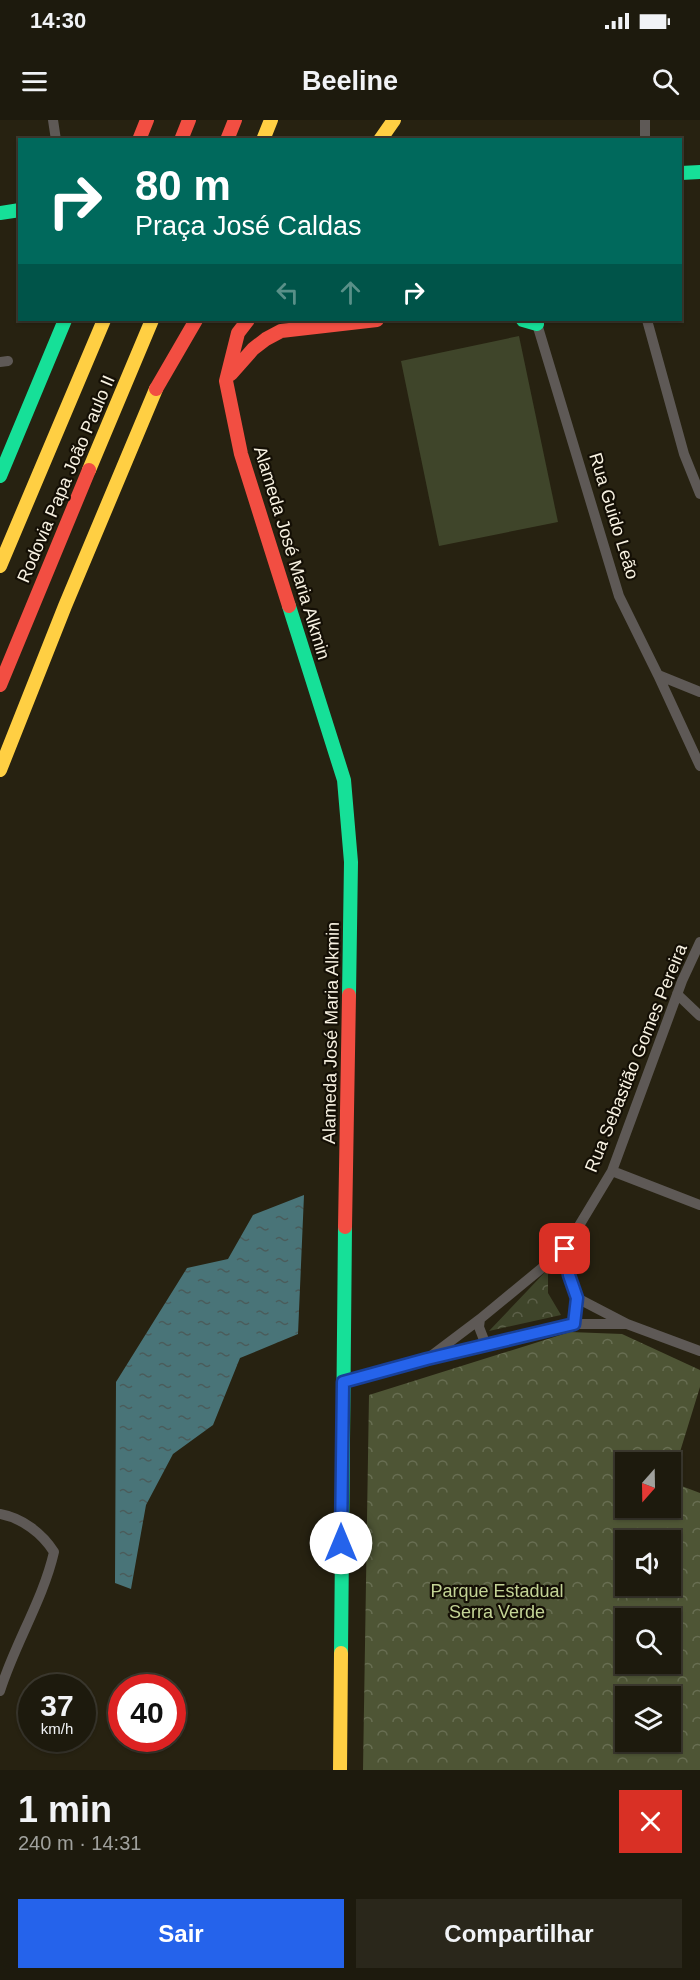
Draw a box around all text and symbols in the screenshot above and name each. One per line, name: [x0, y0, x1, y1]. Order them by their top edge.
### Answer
text: 14:30: [30, 8, 86, 33]
icon: menu: [18, 65, 51, 98]
icon: search: [649, 65, 682, 98]
text: Beeline: [302, 66, 398, 96]
icon: right: [36, 162, 114, 240]
text: 80 m: [135, 162, 231, 209]
text: Praça José Caldas: [135, 211, 362, 241]
icon: left: [271, 276, 304, 309]
icon: ahead: [334, 276, 367, 309]
icon: right: [397, 276, 430, 309]
street label: Rodovia Papa João Paulo II: [13, 372, 119, 586]
street label: Alameda José Maria Alkmin: [250, 444, 334, 662]
street label: Rua Guido Leão: [585, 450, 643, 582]
street label: Alameda José Maria Alkmin: [319, 922, 343, 1144]
street label: Rua Sebastião Gomes Pereira: [581, 940, 691, 1175]
pin: [539, 1223, 590, 1274]
icon: arrive: [548, 1232, 581, 1265]
north arrow: [615, 1452, 681, 1518]
map controls: [615, 1452, 681, 1752]
position arrow: [309, 1511, 373, 1575]
button: sound: [615, 1530, 681, 1596]
park label: Parque Estadual Serra Verde: [430, 1581, 564, 1622]
button: search: [615, 1608, 681, 1674]
speed limit sign: 40: [108, 1674, 186, 1752]
button: layers: [615, 1686, 681, 1752]
text: 37: [40, 1689, 74, 1722]
text: km/h: [41, 1720, 73, 1737]
text: 1 min: [18, 1789, 112, 1830]
button: close: [619, 1790, 682, 1853]
text: 240 m · 14:31: [18, 1832, 141, 1854]
button: Sair: [18, 1899, 344, 1968]
button: Compartilhar: [356, 1899, 682, 1968]

